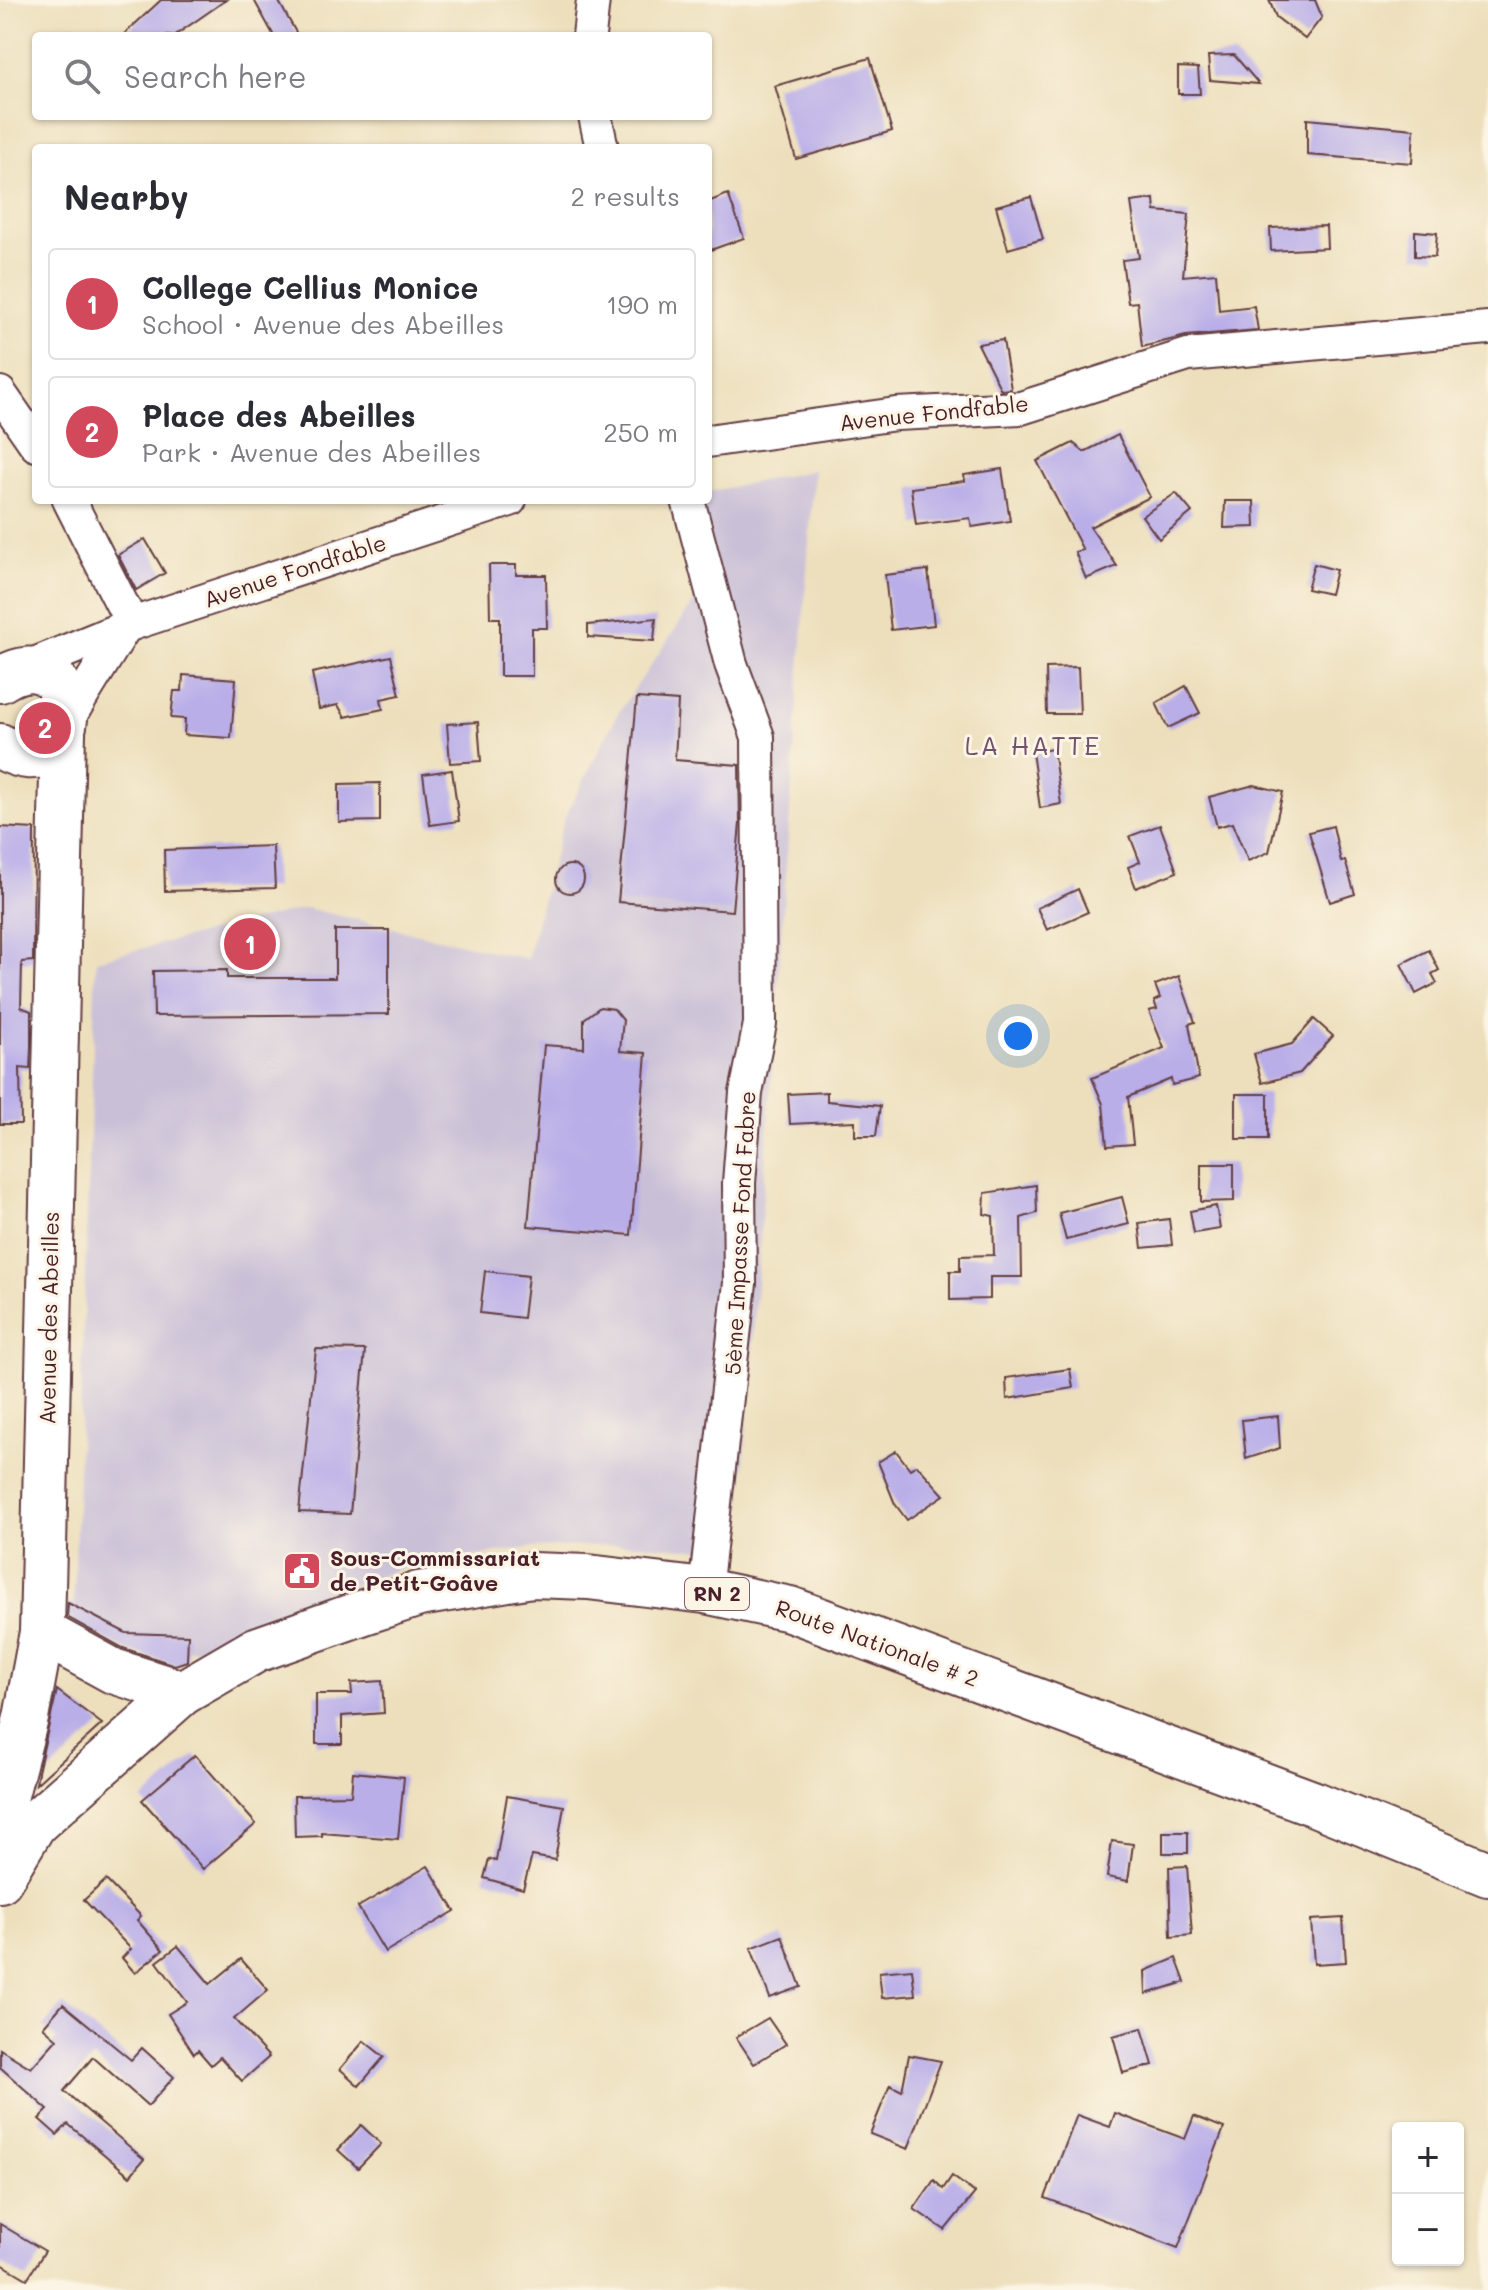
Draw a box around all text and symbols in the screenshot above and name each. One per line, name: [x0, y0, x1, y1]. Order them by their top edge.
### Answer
search box: [32, 32, 712, 120]
icon: search: [60, 54, 104, 98]
text: Search here: [124, 56, 307, 96]
text: Nearby: [64, 174, 189, 219]
text: 2 results: [571, 179, 680, 213]
text: College Cellius Monice: [142, 267, 478, 307]
text: 1: [86, 287, 98, 321]
text: 190 m: [606, 287, 678, 321]
text: School · Avenue des Abeilles: [142, 307, 504, 341]
street label: Avenue Fondfable: [838, 388, 1030, 437]
text: Place des Abeilles: [142, 395, 416, 435]
text: 2: [85, 415, 99, 449]
text: 250 m: [603, 415, 678, 449]
text: Park · Avenue des Abeilles: [142, 435, 481, 469]
street label: Avenue Fondfable: [200, 527, 390, 614]
pin: 2: [19, 698, 71, 758]
district label: LA HATTE: [965, 728, 1101, 762]
pin: 1: [224, 914, 276, 974]
your location: [998, 1016, 1038, 1056]
street label: 5ème Impasse Fond Fabre: [718, 1090, 761, 1376]
street label: Avenue des Abeilles: [32, 1211, 65, 1425]
place label: Sous-Commissariat de Petit-Goâve: [330, 1543, 540, 1597]
public building icon: Sous-Commissariat de Petit-Goâve: [281, 1550, 323, 1592]
road number: RN 2: [685, 1578, 749, 1610]
street label: Route Nationale # 2: [772, 1592, 983, 1693]
map controls: [1392, 2122, 1464, 2266]
button: +: [1392, 2122, 1464, 2194]
button: −: [1392, 2194, 1464, 2266]

